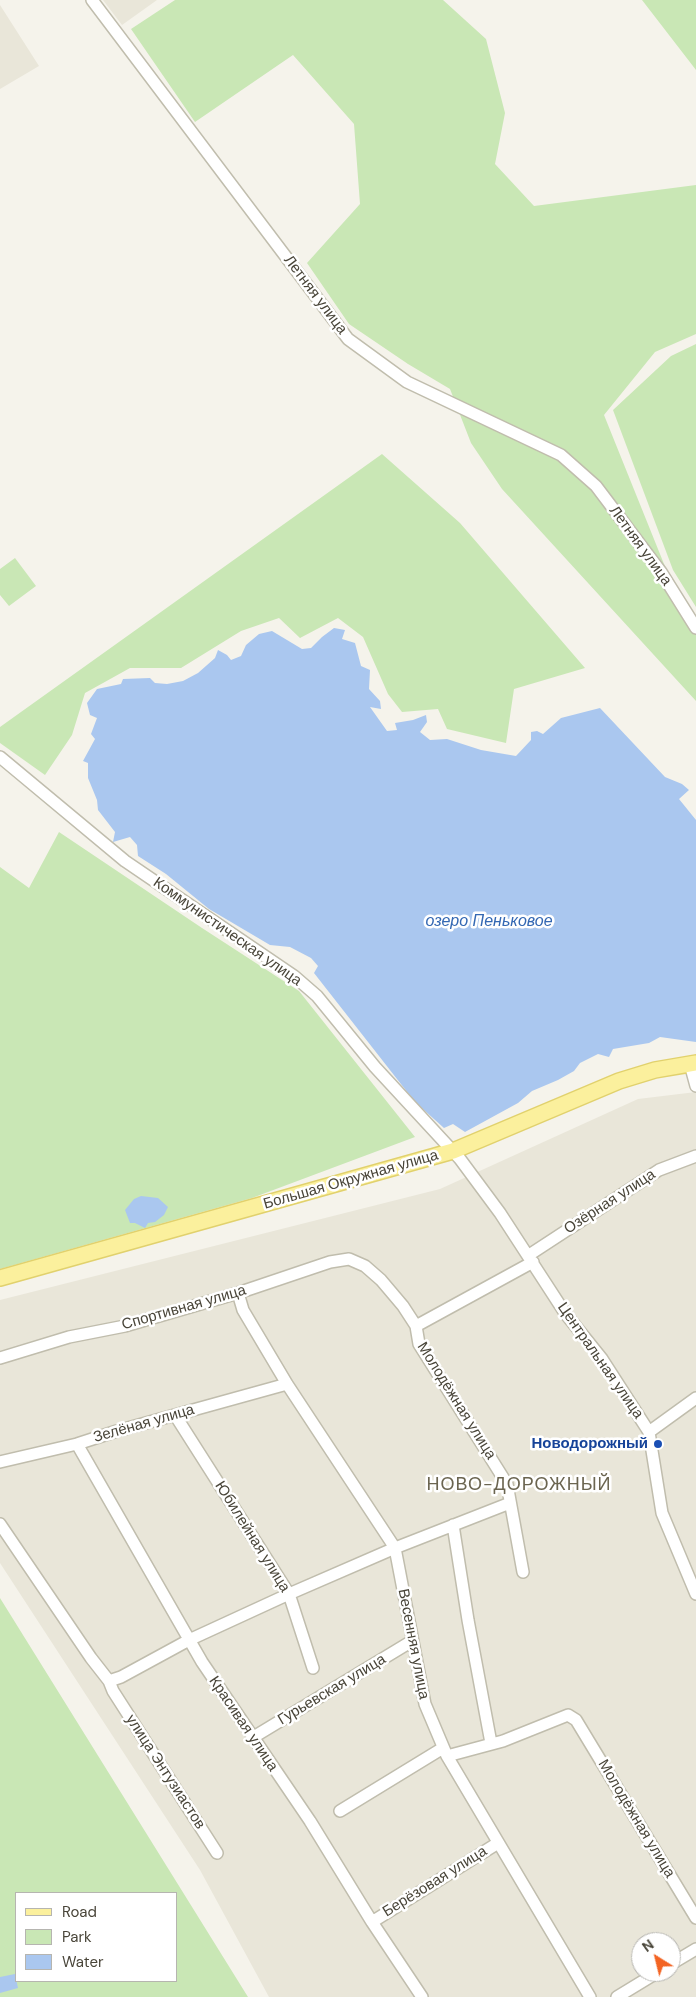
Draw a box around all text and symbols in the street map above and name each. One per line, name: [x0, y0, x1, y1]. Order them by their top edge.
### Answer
street label: Летняя улица: [279, 252, 351, 338]
street label: Летняя улица: [605, 503, 675, 589]
street label: Коммунистическая улица: [149, 874, 305, 990]
water label: озеро Пеньковое: [425, 912, 553, 932]
street label: Большая Окружная улица: [262, 1146, 440, 1214]
street label: Озёрная улица: [561, 1166, 659, 1238]
street label: Спортивная улица: [120, 1282, 248, 1334]
street label: Центральная улица: [553, 1299, 647, 1423]
street label: Молодёжная улица: [413, 1339, 499, 1463]
street label: Зелёная улица: [92, 1401, 196, 1447]
place label: Новодорожный: [531, 1435, 648, 1453]
marker: Новодорожный: [652, 1438, 664, 1450]
district label: НОВО-ДОРОЖНЫЙ: [425, 1474, 613, 1496]
street label: Юбилейная улица: [211, 1478, 293, 1596]
street label: Весенняя улица: [393, 1587, 433, 1701]
street label: Гурьевская улица: [275, 1651, 389, 1729]
street label: Красивая улица: [205, 1673, 281, 1775]
street label: улица Энтузиастов: [121, 1711, 209, 1833]
street label: Молодёжная улица: [594, 1757, 678, 1881]
street label: Берёзовая улица: [380, 1843, 490, 1921]
legend: [15, 1892, 178, 1982]
text: Road: [62, 1902, 97, 1922]
text: Park: [62, 1927, 92, 1947]
north arrow: [631, 1932, 681, 1982]
text: N: [638, 1935, 657, 1956]
text: Water: [62, 1952, 103, 1972]

